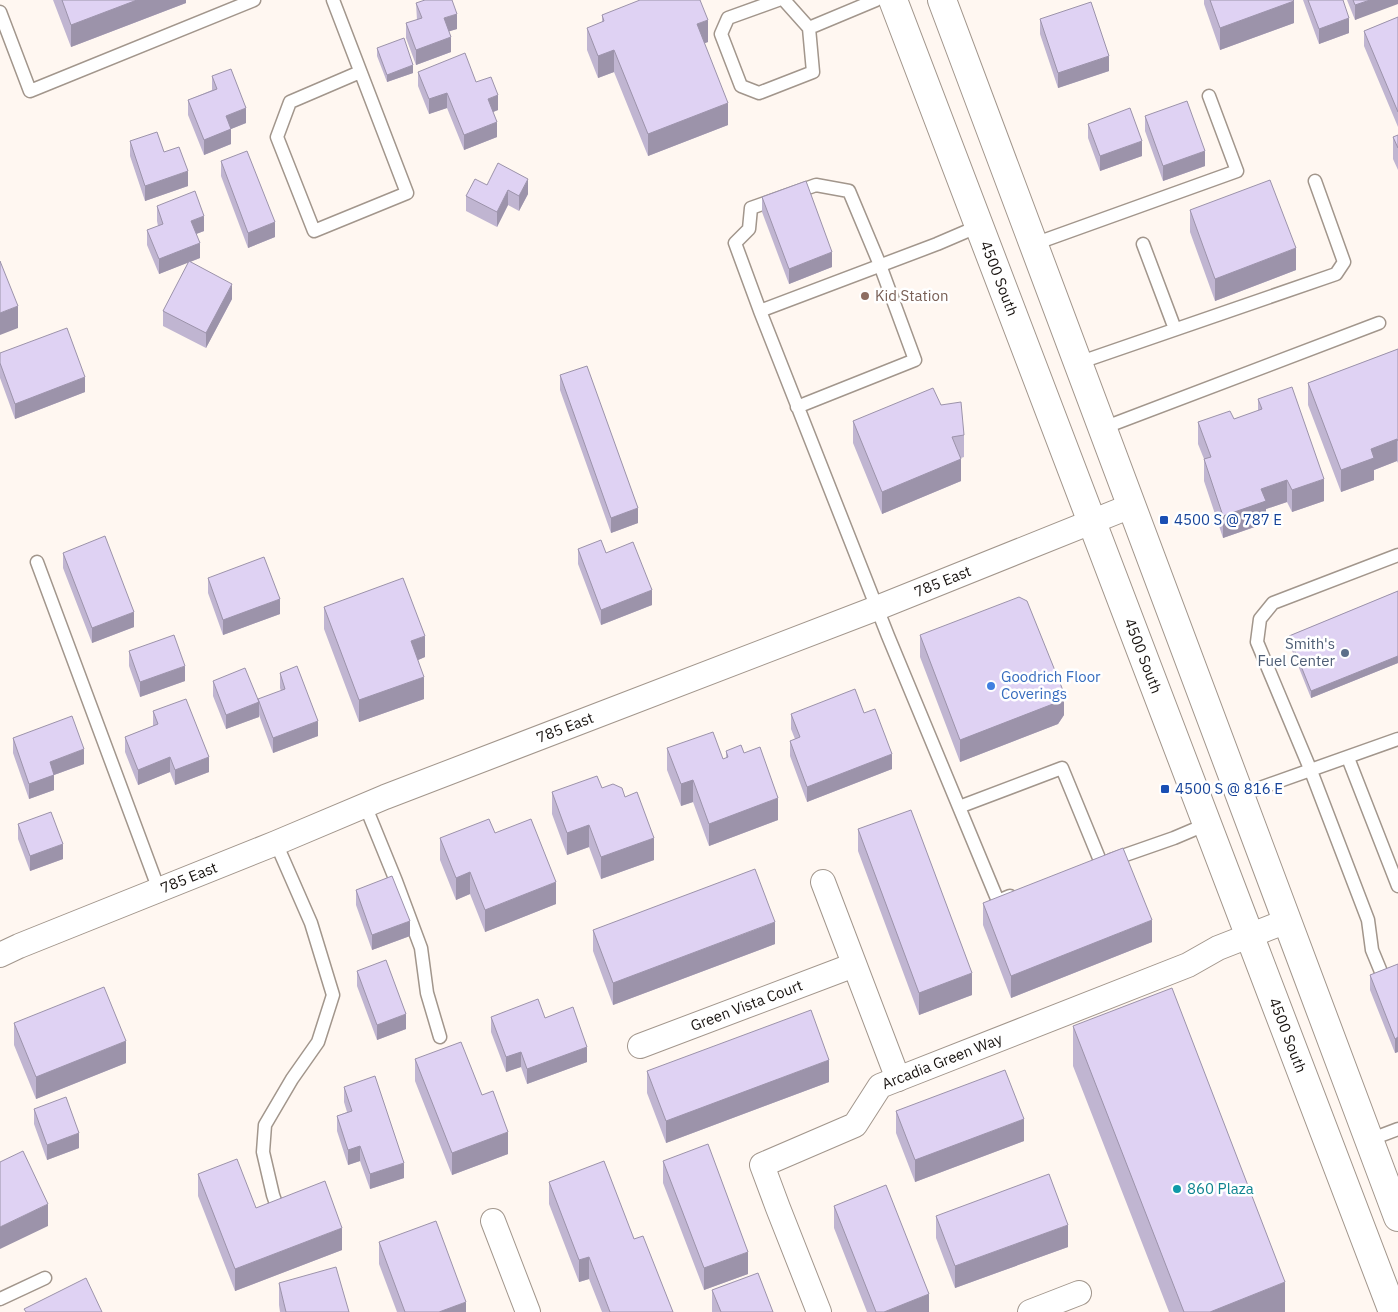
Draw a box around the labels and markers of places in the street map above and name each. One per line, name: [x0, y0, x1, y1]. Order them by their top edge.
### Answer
place label: Kid Station: [875, 286, 948, 305]
marker: Kid Station: [859, 290, 871, 302]
place label: 4500 S @ 787 E: [1174, 510, 1282, 529]
marker: 4500 S @ 787 E: [1158, 514, 1170, 526]
place label: Smith's Fuel Center: [1258, 634, 1335, 670]
marker: Smith's Fuel Center: [1339, 647, 1351, 659]
place label: Goodrich Floor Coverings: [1001, 667, 1101, 703]
marker: Goodrich Floor Coverings: [985, 680, 997, 692]
place label: 4500 S @ 816 E: [1175, 779, 1283, 798]
marker: 4500 S @ 816 E: [1159, 783, 1171, 795]
place label: 860 Plaza: [1187, 1179, 1254, 1198]
marker: 860 Plaza: [1171, 1183, 1183, 1195]

